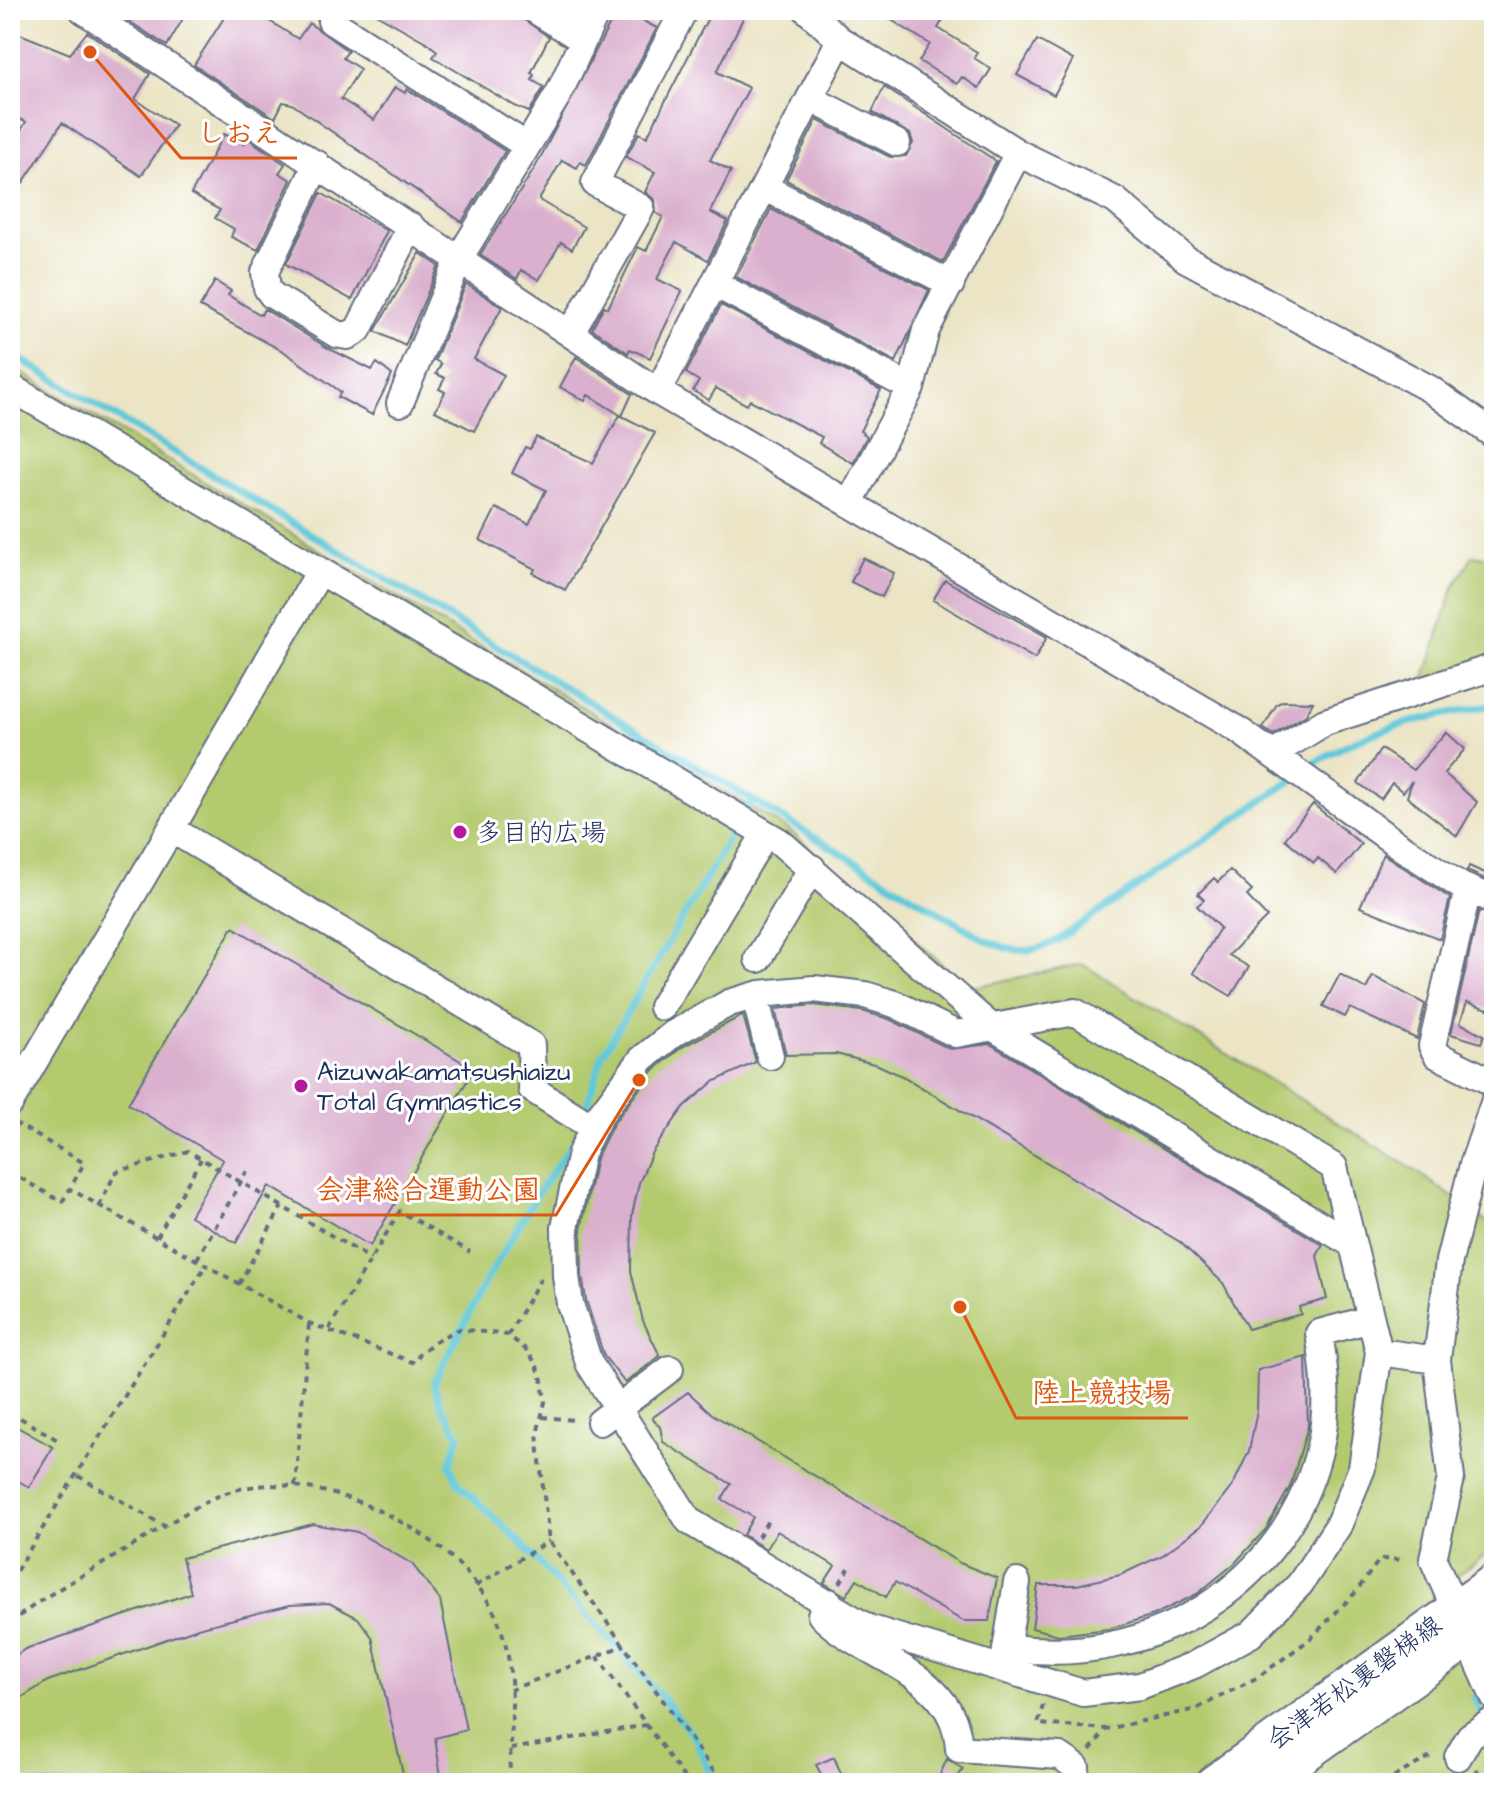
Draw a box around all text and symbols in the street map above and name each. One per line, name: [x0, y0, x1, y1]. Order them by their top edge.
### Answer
callout: しおえ: [181, 106, 297, 158]
text: しおえ: [197, 114, 281, 153]
place label: 多目的広場: [476, 815, 606, 851]
marker: 多目的広場: [451, 823, 469, 841]
place label: Aizuwakamatsushiaizu Total Gymnastics: [317, 1054, 570, 1122]
marker: Aizuwakamatsushiaizu Total Gymnastics: [292, 1077, 310, 1095]
callout: 会津総合運動公園: [300, 1163, 556, 1215]
text: 会津総合運動公園: [316, 1171, 540, 1210]
callout: 陸上競技場: [1016, 1366, 1188, 1418]
text: 陸上競技場: [1032, 1374, 1172, 1413]
street label: 会津若松裏磐梯線: [1260, 1607, 1449, 1759]

